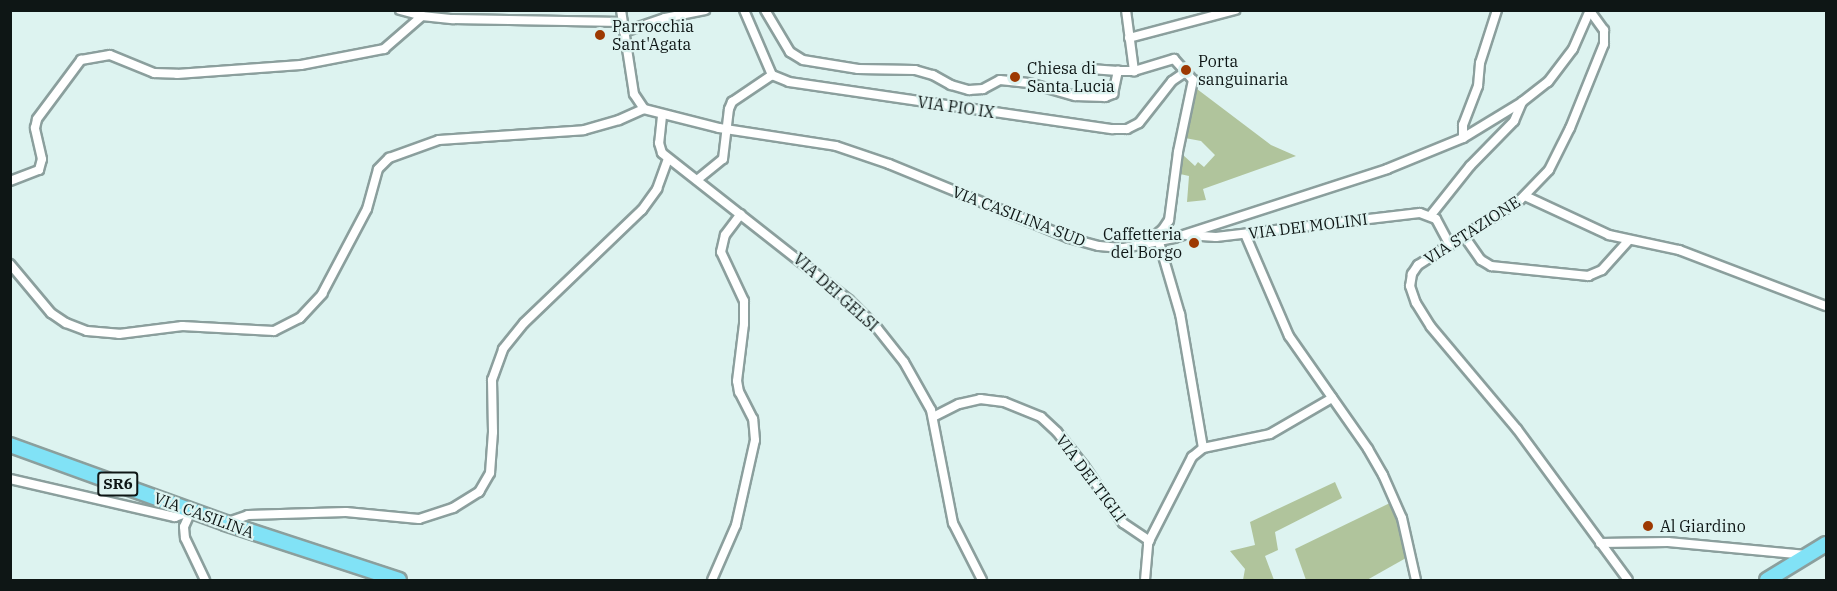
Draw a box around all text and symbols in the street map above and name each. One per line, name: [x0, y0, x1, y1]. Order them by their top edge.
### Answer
place label: Parrocchia Sant'Agata: [612, 16, 694, 54]
marker: Parrocchia Sant'Agata: [593, 28, 607, 42]
place label: Porta sanguinaria: [1198, 51, 1288, 89]
place label: Chiesa di Santa Lucia: [1027, 58, 1115, 96]
marker: Porta sanguinaria: [1179, 63, 1193, 77]
marker: Chiesa di Santa Lucia: [1008, 70, 1022, 84]
street label: VIA PIO IX: [916, 92, 996, 122]
street label: VIA CASILINA SUD: [950, 182, 1088, 250]
street label: VIA STAZIONE: [1420, 192, 1524, 268]
street label: VIA DEI MOLINI: [1247, 209, 1369, 243]
place label: Caffetteria del Borgo: [1103, 224, 1182, 262]
marker: Caffetteria del Borgo: [1187, 236, 1201, 250]
street label: VIA DEI GELSI: [789, 249, 883, 335]
street label: VIA DEI TIGLI: [1052, 431, 1130, 525]
road number: SR6: [97, 472, 139, 496]
street label: VIA CASILINA: [151, 488, 257, 542]
place label: Al Giardino: [1660, 516, 1746, 536]
marker: Al Giardino: [1641, 519, 1655, 533]

